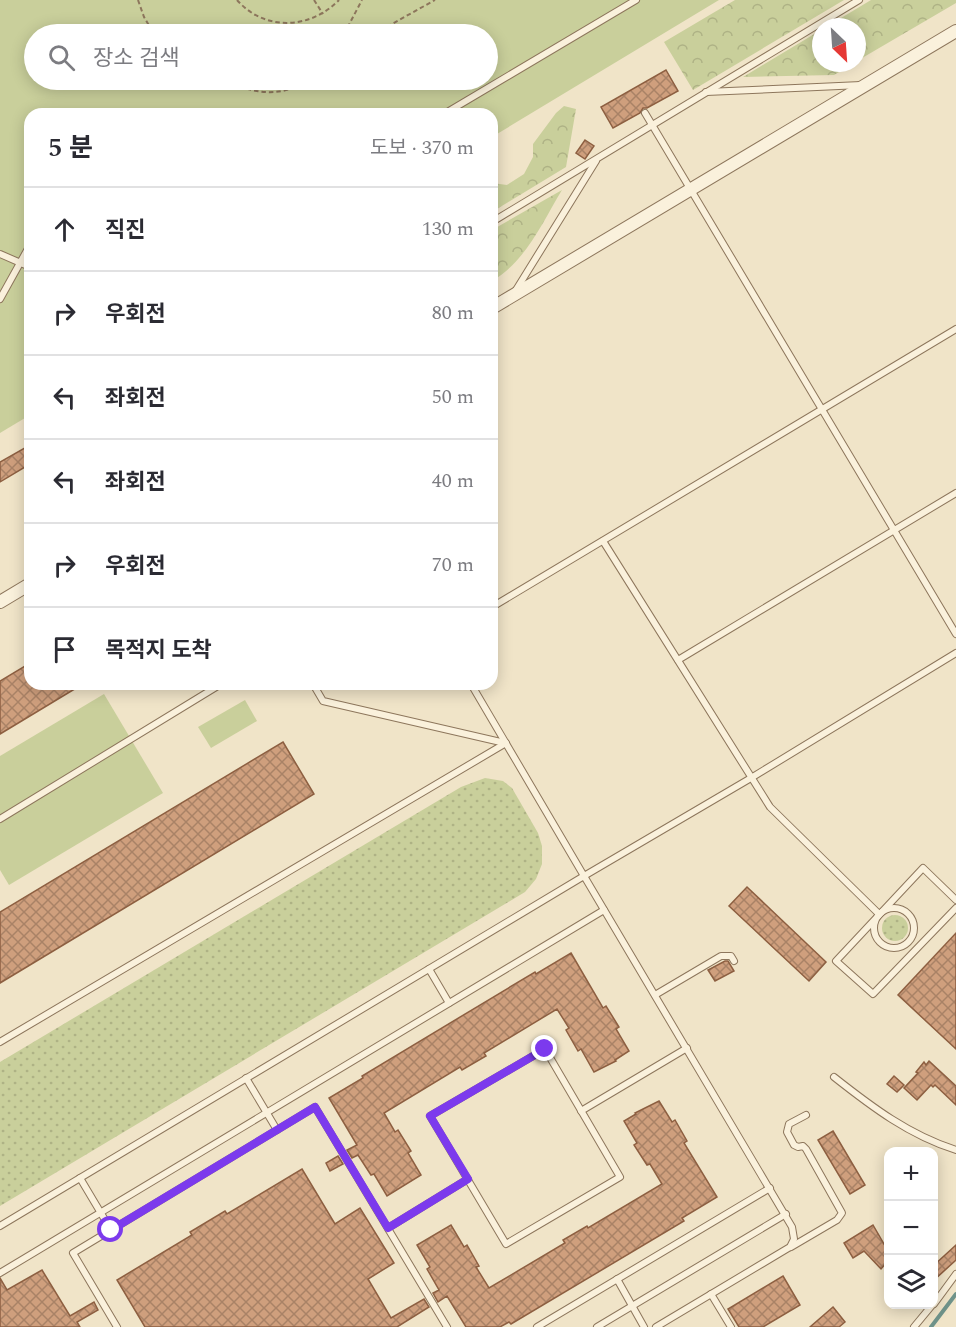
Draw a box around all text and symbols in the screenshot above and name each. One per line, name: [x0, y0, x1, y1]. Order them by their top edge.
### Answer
north arrow: [812, 18, 866, 72]
search box: [24, 24, 498, 90]
icon: search: [45, 41, 78, 74]
text: 장소 검색: [93, 42, 179, 75]
text: 5 분: [48, 128, 93, 168]
text: 도보 · 370 m: [370, 133, 474, 163]
icon: ahead: [48, 213, 81, 246]
text: 직진: [105, 214, 145, 247]
text: 130 m: [422, 214, 474, 244]
icon: right: [48, 297, 81, 330]
text: 우회전: [105, 298, 166, 331]
text: 80 m: [432, 298, 474, 328]
icon: left: [48, 381, 81, 414]
text: 좌회전: [105, 382, 166, 415]
text: 50 m: [432, 382, 474, 412]
icon: left: [48, 465, 81, 498]
text: 좌회전: [105, 466, 166, 499]
text: 40 m: [432, 466, 474, 496]
icon: right: [48, 549, 81, 582]
text: 우회전: [105, 550, 166, 583]
text: 70 m: [432, 550, 474, 580]
icon: arrive: [48, 633, 81, 666]
text: 목적지 도착: [105, 634, 212, 667]
route end: [531, 1035, 557, 1061]
map controls: [884, 1147, 938, 1309]
button: +: [884, 1147, 938, 1201]
button: −: [884, 1201, 938, 1255]
route start: [97, 1216, 123, 1242]
button: layers: [884, 1255, 938, 1309]

